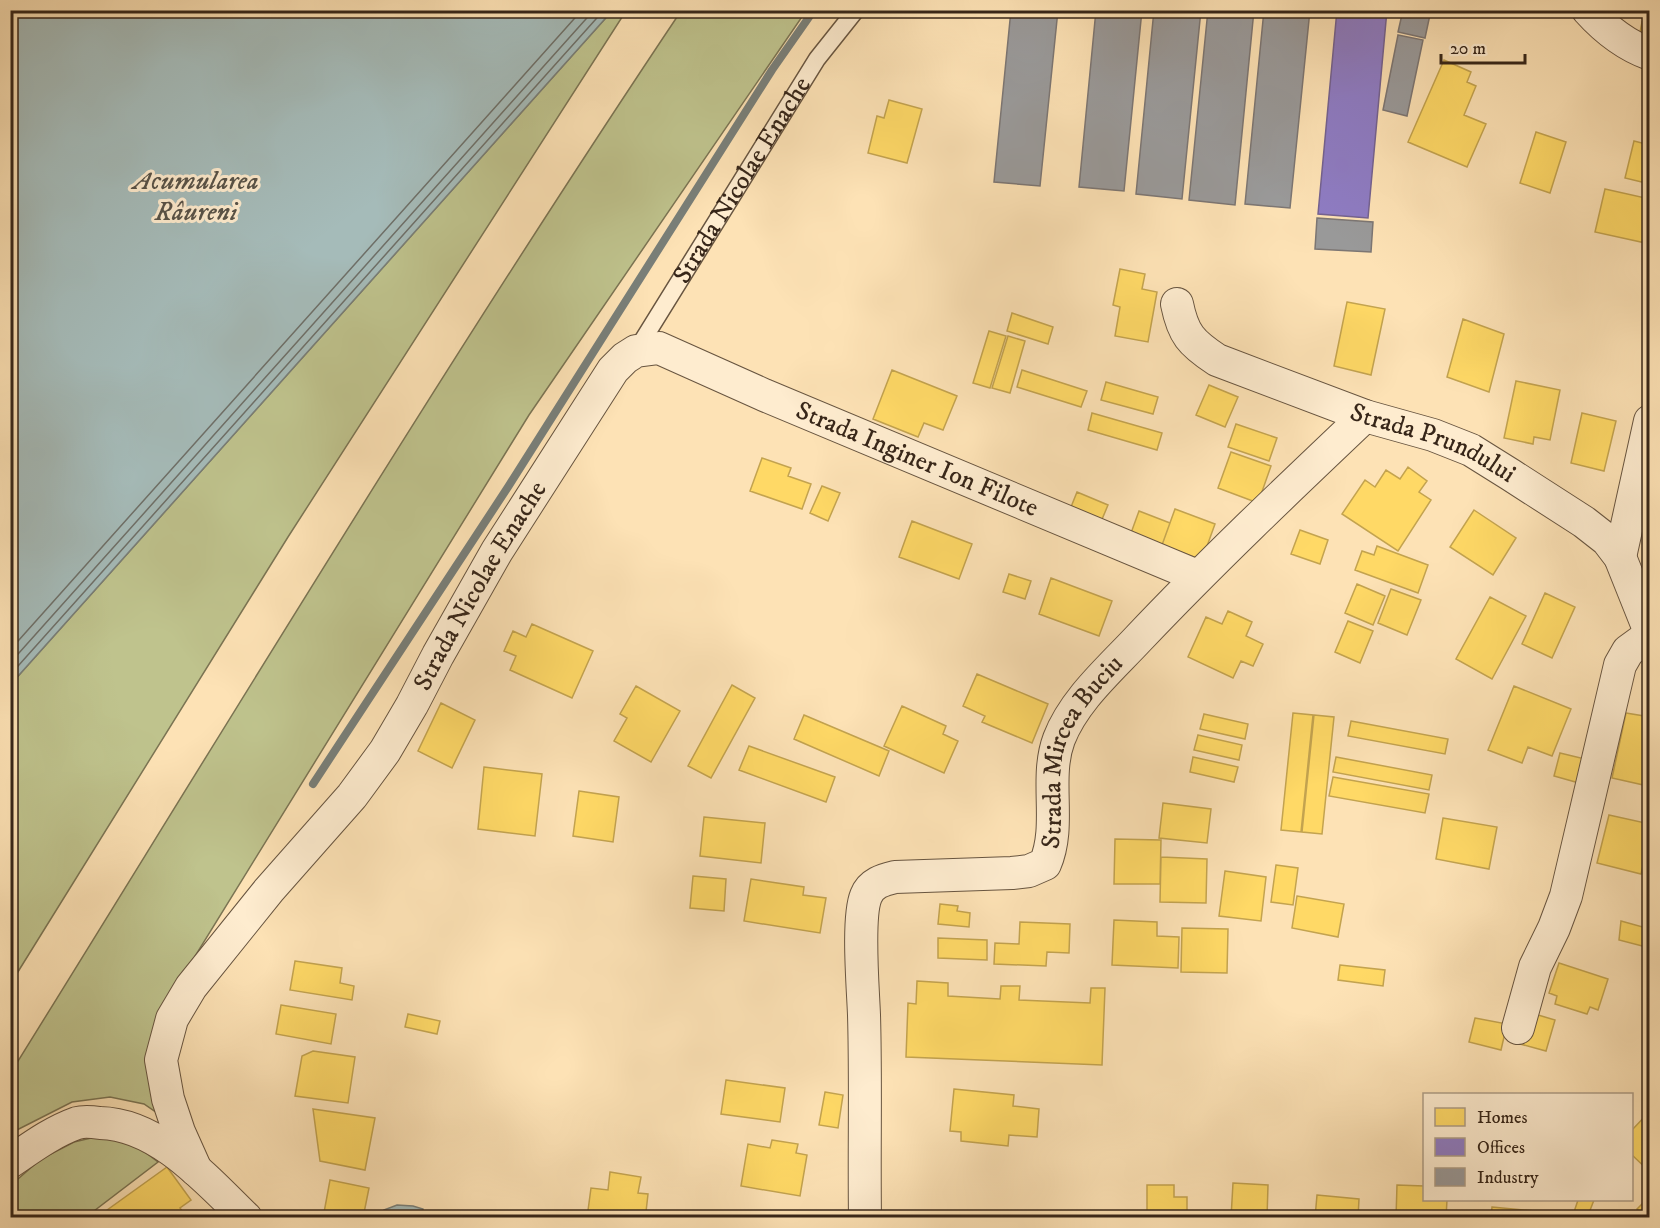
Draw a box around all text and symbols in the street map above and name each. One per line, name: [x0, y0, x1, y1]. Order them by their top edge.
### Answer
scale bar: [1441, 27, 1525, 65]
text: 20 m: [1450, 38, 1486, 60]
street label: Strada Nicolae Enache: [665, 71, 818, 290]
water label: Acumularea Râureni: [130, 164, 259, 229]
street label: Strada Inginer Ion Filote: [791, 394, 1044, 524]
street label: Strada Prundului: [1345, 395, 1522, 490]
street label: Strada Nicolae Enache: [406, 475, 554, 696]
street label: Strada Mircea Buciu: [1034, 648, 1130, 851]
legend: [1423, 1093, 1633, 1201]
text: Homes: [1477, 1107, 1528, 1129]
text: Offices: [1477, 1137, 1525, 1159]
text: Industry: [1477, 1167, 1539, 1189]

